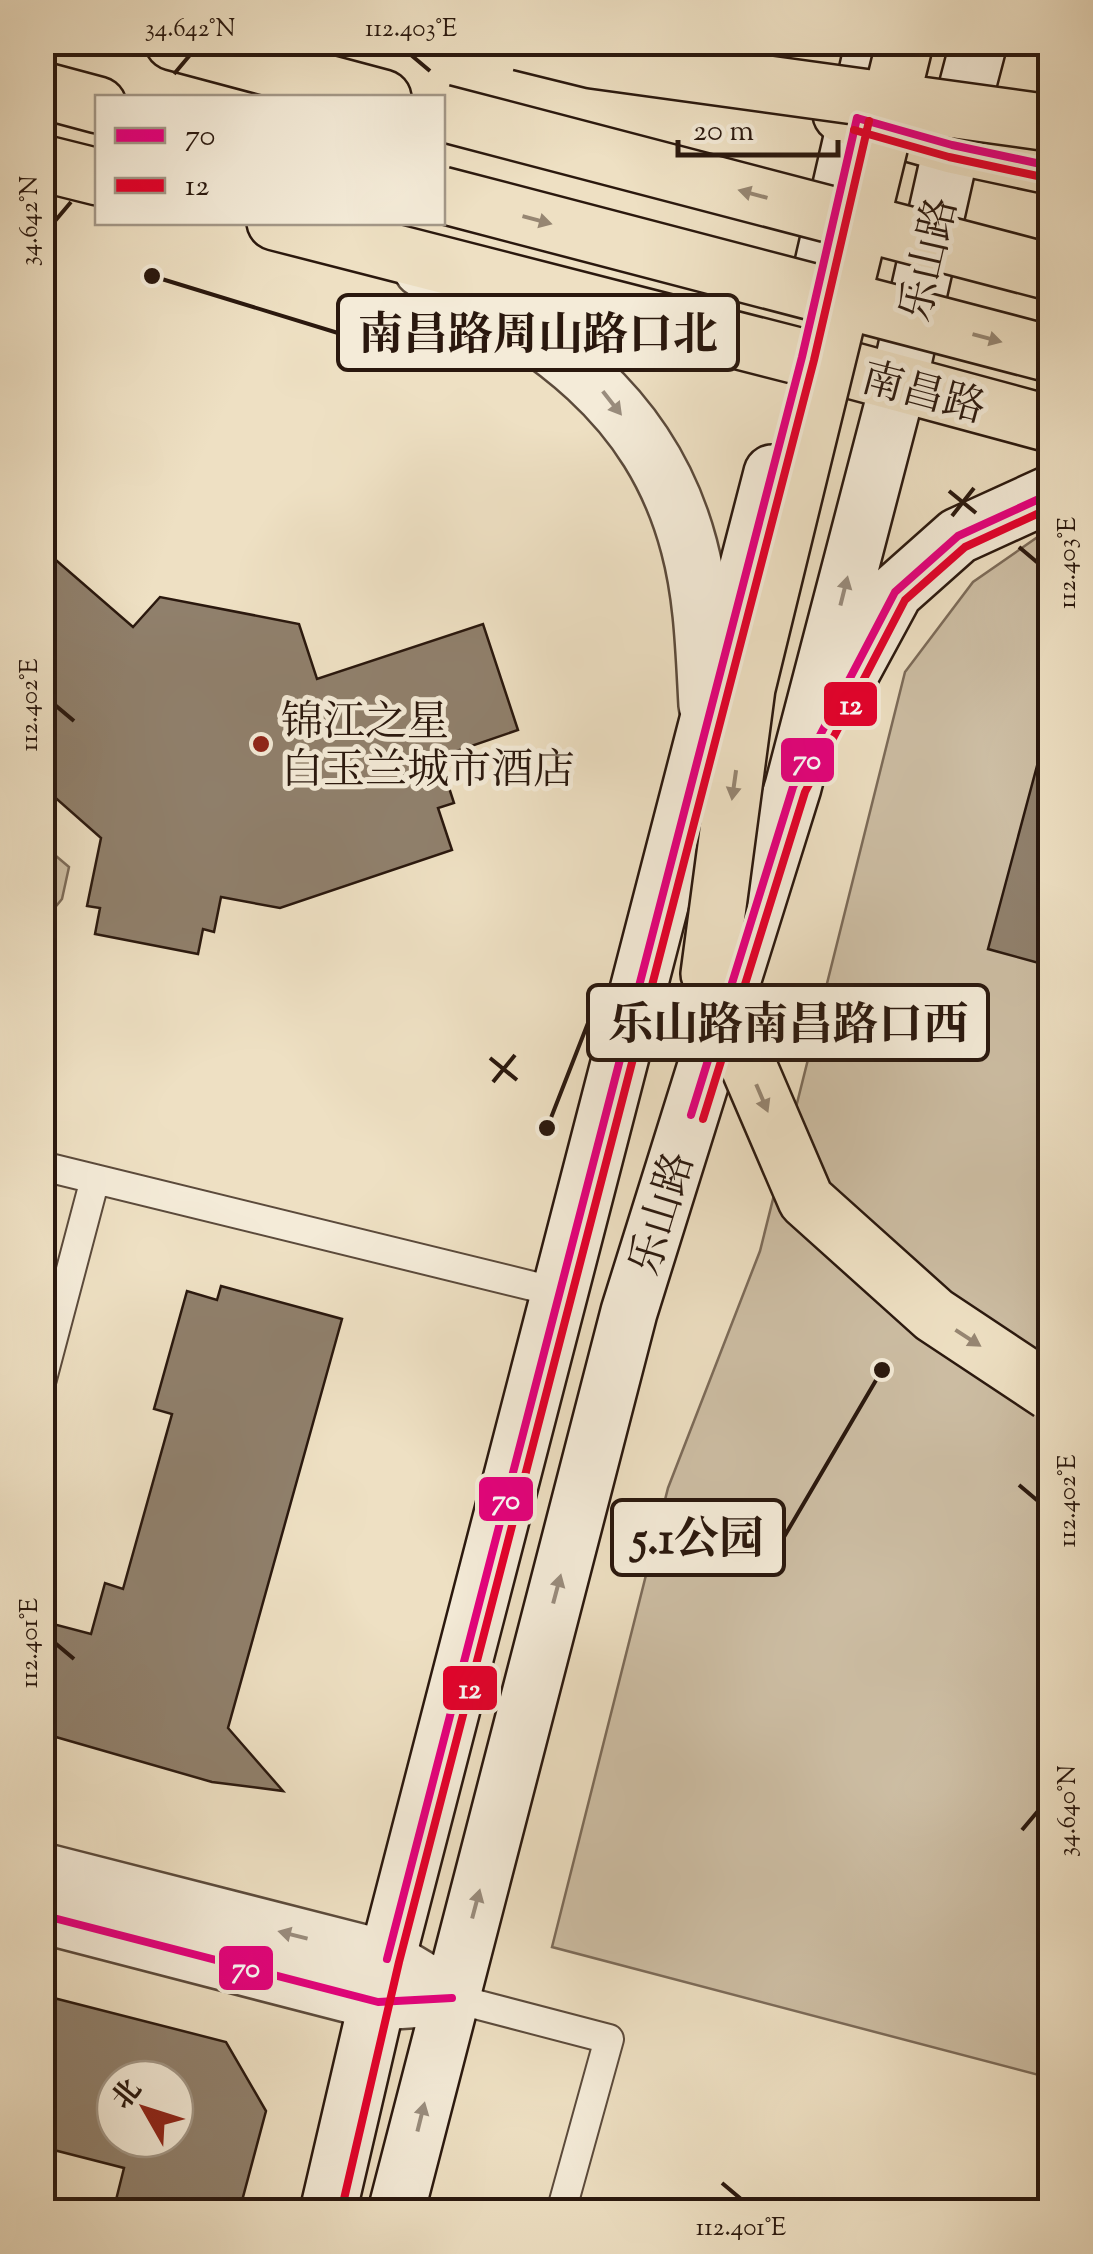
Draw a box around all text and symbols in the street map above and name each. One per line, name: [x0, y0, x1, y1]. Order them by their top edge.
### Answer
text: 34.642°N: [145, 12, 235, 48]
text: 112.403°E: [365, 12, 457, 48]
legend: [95, 95, 445, 225]
scale bar: [678, 95, 838, 157]
text: 20 m: [693, 111, 754, 154]
text: 70: [185, 116, 215, 159]
text: 12: [185, 166, 209, 209]
text: 34.642°N: [13, 176, 49, 266]
one-way arrow: [737, 186, 768, 201]
street label: 乐山路: [888, 192, 975, 328]
one-way arrow: [522, 212, 553, 228]
callout: 南昌路周山路口北: [338, 295, 738, 370]
text: 南昌路周山路口北: [358, 306, 718, 371]
one-way arrow: [972, 330, 1003, 346]
street label: 南昌路: [854, 351, 991, 441]
one-way arrow: [601, 390, 622, 416]
text: 112.403°E: [1051, 517, 1087, 609]
one-way arrow: [836, 575, 852, 606]
text: 112.402°E: [13, 658, 49, 752]
line badge: 12: [822, 680, 879, 728]
text: 12: [840, 687, 863, 727]
place label: 锦江之星 白玉兰城市酒店: [281, 695, 575, 803]
marker: 锦江之星 白玉兰城市酒店: [250, 733, 272, 755]
line badge: 70: [779, 736, 836, 784]
text: 70: [793, 742, 821, 782]
one-way arrow: [726, 770, 742, 801]
callout: 乐山路南昌路口西: [588, 985, 988, 1060]
text: 乐山路南昌路口西: [608, 996, 968, 1061]
one-way arrow: [754, 1083, 770, 1113]
street label: 乐山路: [618, 1145, 712, 1283]
one-way arrow: [955, 1328, 982, 1347]
text: 112.402°E: [1051, 1454, 1087, 1548]
line badge: 70: [477, 1475, 535, 1523]
text: 70: [492, 1482, 520, 1522]
callout: 5.1公园: [612, 1500, 784, 1575]
text: 5.1公园: [629, 1510, 764, 1575]
one-way arrow: [550, 1573, 566, 1604]
text: 112.401°E: [13, 1598, 49, 1688]
line badge: 12: [441, 1664, 499, 1712]
text: 12: [459, 1671, 482, 1711]
text: 34.640°N: [1051, 1765, 1087, 1857]
one-way arrow: [469, 1888, 484, 1919]
one-way arrow: [277, 1927, 308, 1943]
line badge: 70: [217, 1944, 275, 1992]
text: 70: [232, 1950, 260, 1990]
north arrow: [95, 2059, 195, 2159]
text: 北: [104, 2072, 152, 2119]
one-way arrow: [413, 2101, 429, 2132]
text: 112.401°E: [696, 2211, 786, 2247]

